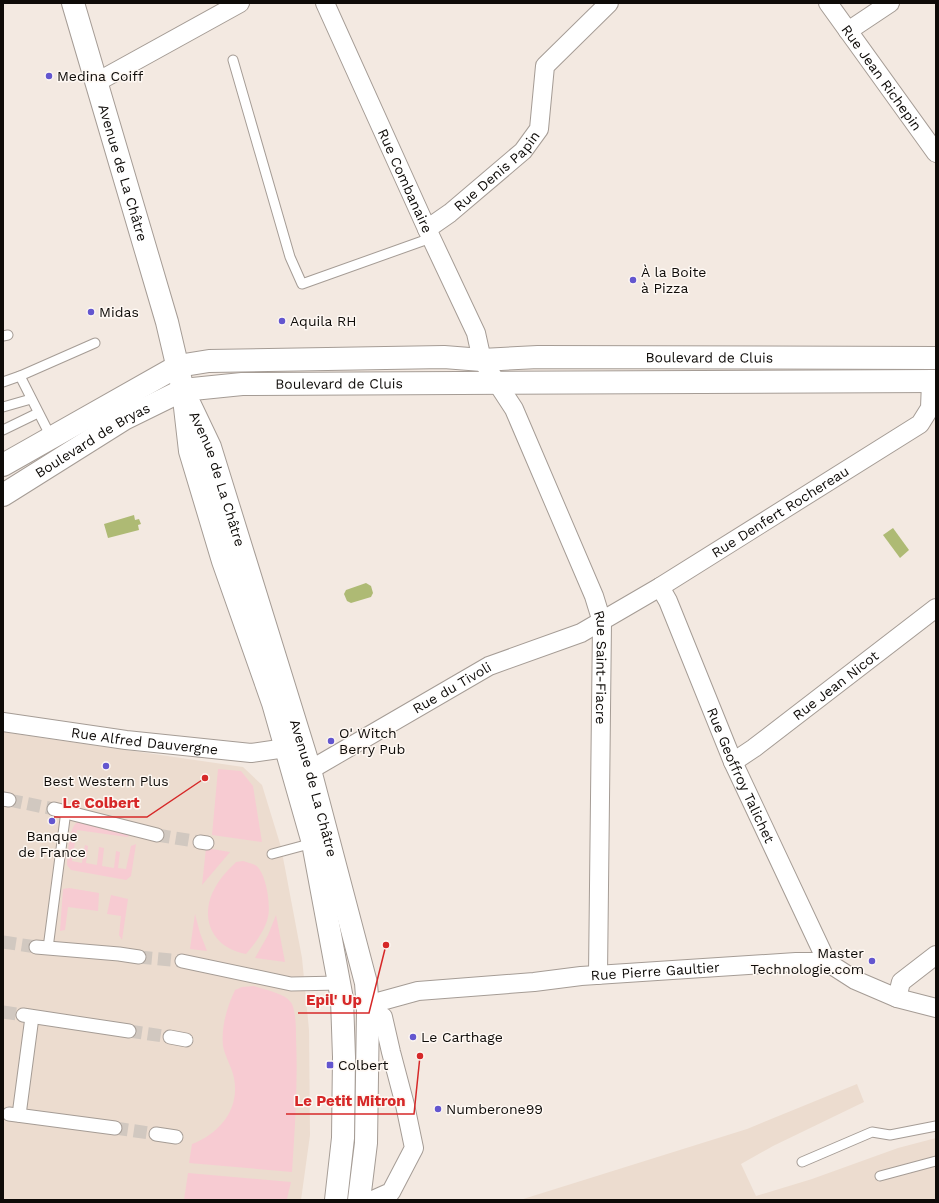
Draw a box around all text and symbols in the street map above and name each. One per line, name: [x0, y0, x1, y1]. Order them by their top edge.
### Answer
street label: Rue Jean Richepin: [838, 22, 925, 134]
place label: Medina Coiff: [57, 68, 143, 84]
marker: Medina Coiff: [44, 71, 54, 81]
street label: Avenue de La Châtre: [95, 102, 151, 243]
street label: Rue Combanaire: [375, 126, 436, 235]
street label: Rue Denis Papin: [450, 128, 543, 214]
place label: À la Boite à Pizza: [641, 264, 706, 296]
marker: À la Boite à Pizza: [628, 275, 638, 285]
place label: Midas: [99, 304, 139, 320]
marker: Midas: [86, 307, 96, 317]
place label: Aquila RH: [290, 313, 357, 329]
marker: Aquila RH: [277, 316, 287, 326]
street label: Boulevard de Cluis: [645, 349, 773, 366]
street label: Boulevard de Cluis: [275, 375, 403, 392]
street label: Boulevard de Bryas: [32, 400, 152, 481]
street label: Avenue de La Châtre: [186, 409, 248, 548]
street label: Rue Denfert Rochereau: [709, 463, 852, 561]
street label: Rue Saint-Fiacre: [591, 608, 610, 725]
street label: Rue Jean Nicot: [790, 647, 881, 723]
street label: Rue du Tivoli: [410, 659, 494, 717]
street label: Rue Geoffroy Talichet: [704, 705, 778, 846]
street label: Avenue de La Châtre: [287, 717, 340, 859]
street label: Rue Alfred Dauvergne: [70, 724, 219, 758]
place label: O' Witch Berry Pub: [339, 725, 405, 757]
marker: O' Witch Berry Pub: [326, 736, 336, 746]
marker: Best Western Plus: [101, 761, 111, 771]
place label: Best Western Plus: [43, 773, 169, 789]
callout: Le Colbert: [54, 790, 147, 817]
text: Le Colbert: [63, 794, 140, 812]
marker: Banque de France: [47, 816, 57, 826]
place label: Banque de France: [18, 828, 86, 860]
place label: Master Technologie.com: [750, 945, 864, 977]
marker: Master Technologie.com: [867, 956, 877, 966]
street label: Rue Pierre Gaultier: [590, 959, 721, 983]
callout: Epil' Up: [298, 986, 369, 1013]
text: Epil' Up: [306, 991, 362, 1009]
place label: Le Carthage: [421, 1029, 503, 1045]
marker: Le Carthage: [408, 1032, 418, 1042]
place label: Colbert: [338, 1057, 388, 1073]
marker: Colbert: [325, 1060, 335, 1070]
callout: Le Petit Mitron: [286, 1087, 414, 1114]
text: Le Petit Mitron: [294, 1092, 406, 1110]
place label: Numberone99: [446, 1101, 543, 1117]
marker: Numberone99: [433, 1104, 443, 1114]

